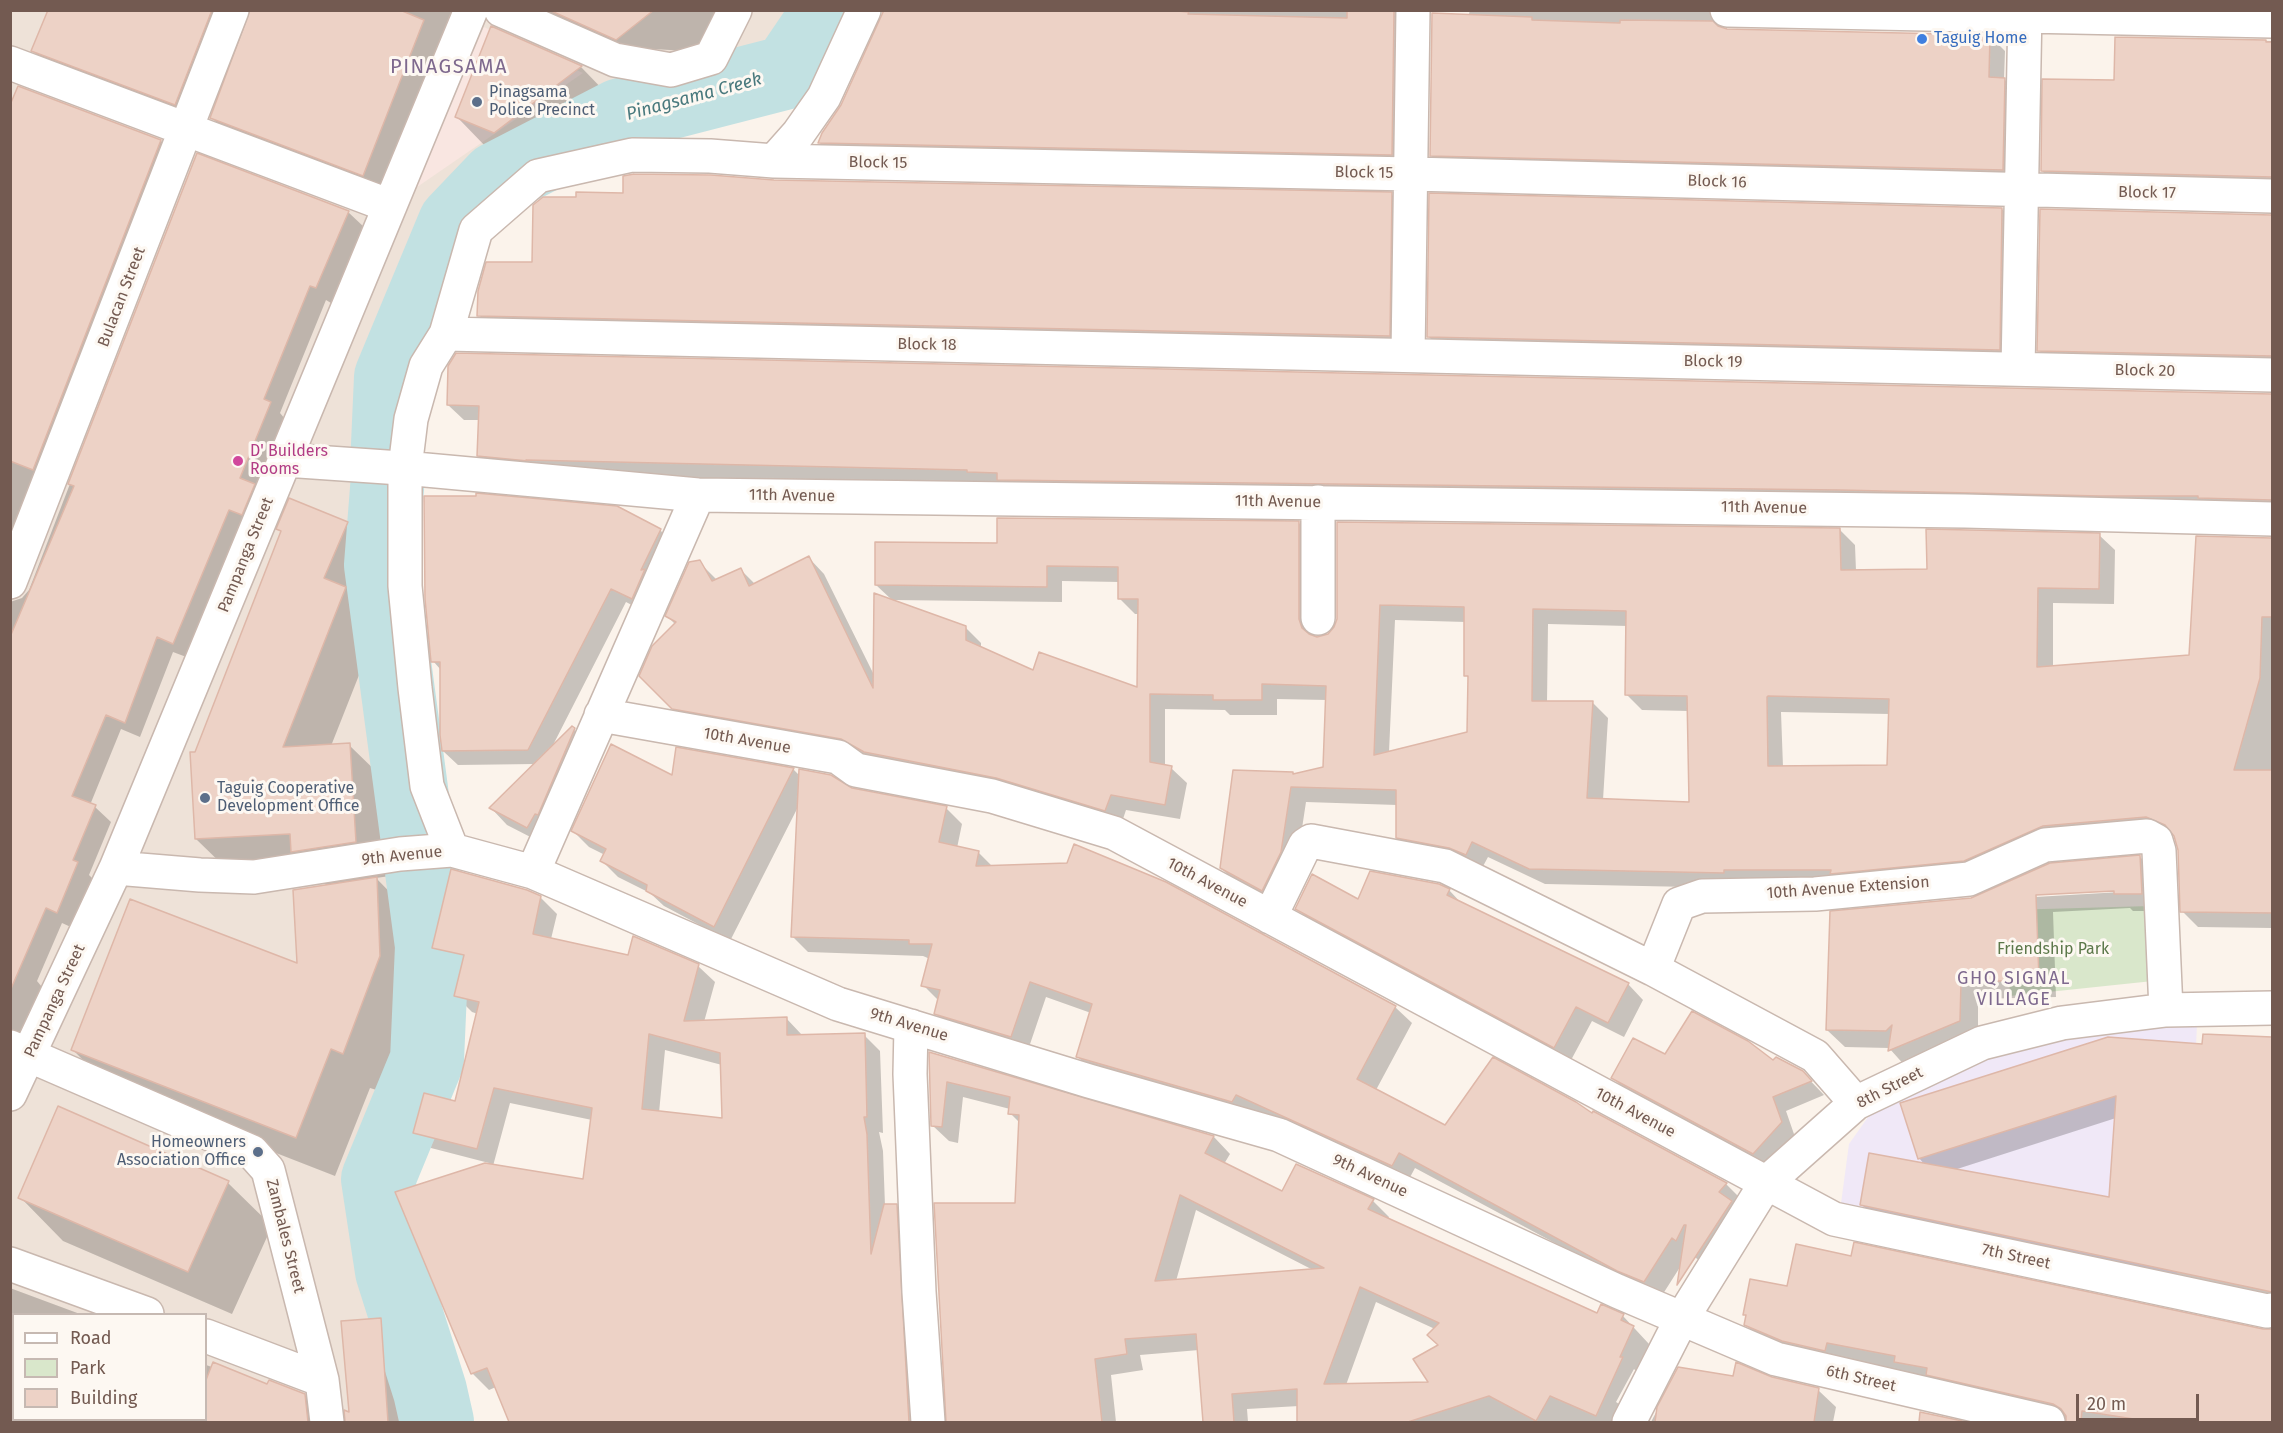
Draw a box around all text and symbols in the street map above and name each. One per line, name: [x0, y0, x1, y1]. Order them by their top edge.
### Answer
place label: Taguig Home: [1934, 29, 2027, 49]
marker: Taguig Home: [1915, 32, 1929, 46]
district label: PINAGSAMA: [390, 55, 508, 79]
water label: Pinagsama Creek: [624, 69, 764, 125]
place label: Pinagsama Police Precinct: [489, 83, 595, 121]
marker: Pinagsama Police Precinct: [470, 95, 484, 109]
street label: Block 15: [848, 153, 908, 173]
street label: Block 15: [1334, 163, 1394, 183]
street label: Block 16: [1687, 171, 1747, 193]
street label: Block 17: [2118, 183, 2176, 203]
street label: Bulacan Street: [94, 244, 150, 350]
street label: Block 18: [897, 335, 957, 355]
street label: Block 19: [1683, 352, 1743, 372]
street label: Block 20: [2115, 361, 2175, 381]
place label: D' Builders Rooms: [250, 442, 328, 480]
marker: D' Builders Rooms: [231, 454, 245, 468]
street label: 11th Avenue: [749, 486, 835, 506]
street label: 11th Avenue: [1235, 492, 1321, 512]
street label: Pampanga Street: [214, 495, 278, 615]
street label: 11th Avenue: [1721, 498, 1807, 518]
street label: 10th Avenue: [702, 724, 792, 758]
place label: Taguig Cooperative Development Office: [217, 779, 359, 817]
marker: Taguig Cooperative Development Office: [198, 791, 212, 805]
street label: 9th Avenue: [361, 842, 443, 870]
street label: 10th Avenue: [1163, 854, 1251, 912]
street label: 10th Avenue Extension: [1766, 873, 1930, 903]
park label: Friendship Park: [1997, 940, 2109, 960]
street label: Pampanga Street: [20, 941, 90, 1061]
district label: GHQ SIGNAL VILLAGE: [1957, 968, 2071, 1010]
street label: 9th Avenue: [868, 1004, 950, 1046]
street label: 8th Street: [1854, 1063, 1926, 1113]
street label: 10th Avenue: [1591, 1084, 1679, 1142]
place label: Homeowners Association Office: [117, 1133, 246, 1171]
marker: Homeowners Association Office: [251, 1145, 265, 1159]
street label: 9th Avenue: [1329, 1150, 1411, 1202]
street label: Zambales Street: [262, 1177, 308, 1295]
street label: 7th Street: [1980, 1240, 2052, 1274]
legend: [12, 1313, 207, 1421]
text: Road: [70, 1327, 112, 1349]
text: Park: [70, 1357, 105, 1379]
street label: 6th Street: [1824, 1362, 1898, 1396]
scale bar: [2079, 1382, 2202, 1420]
text: Building: [70, 1387, 137, 1409]
text: 20 m: [2087, 1393, 2126, 1415]

